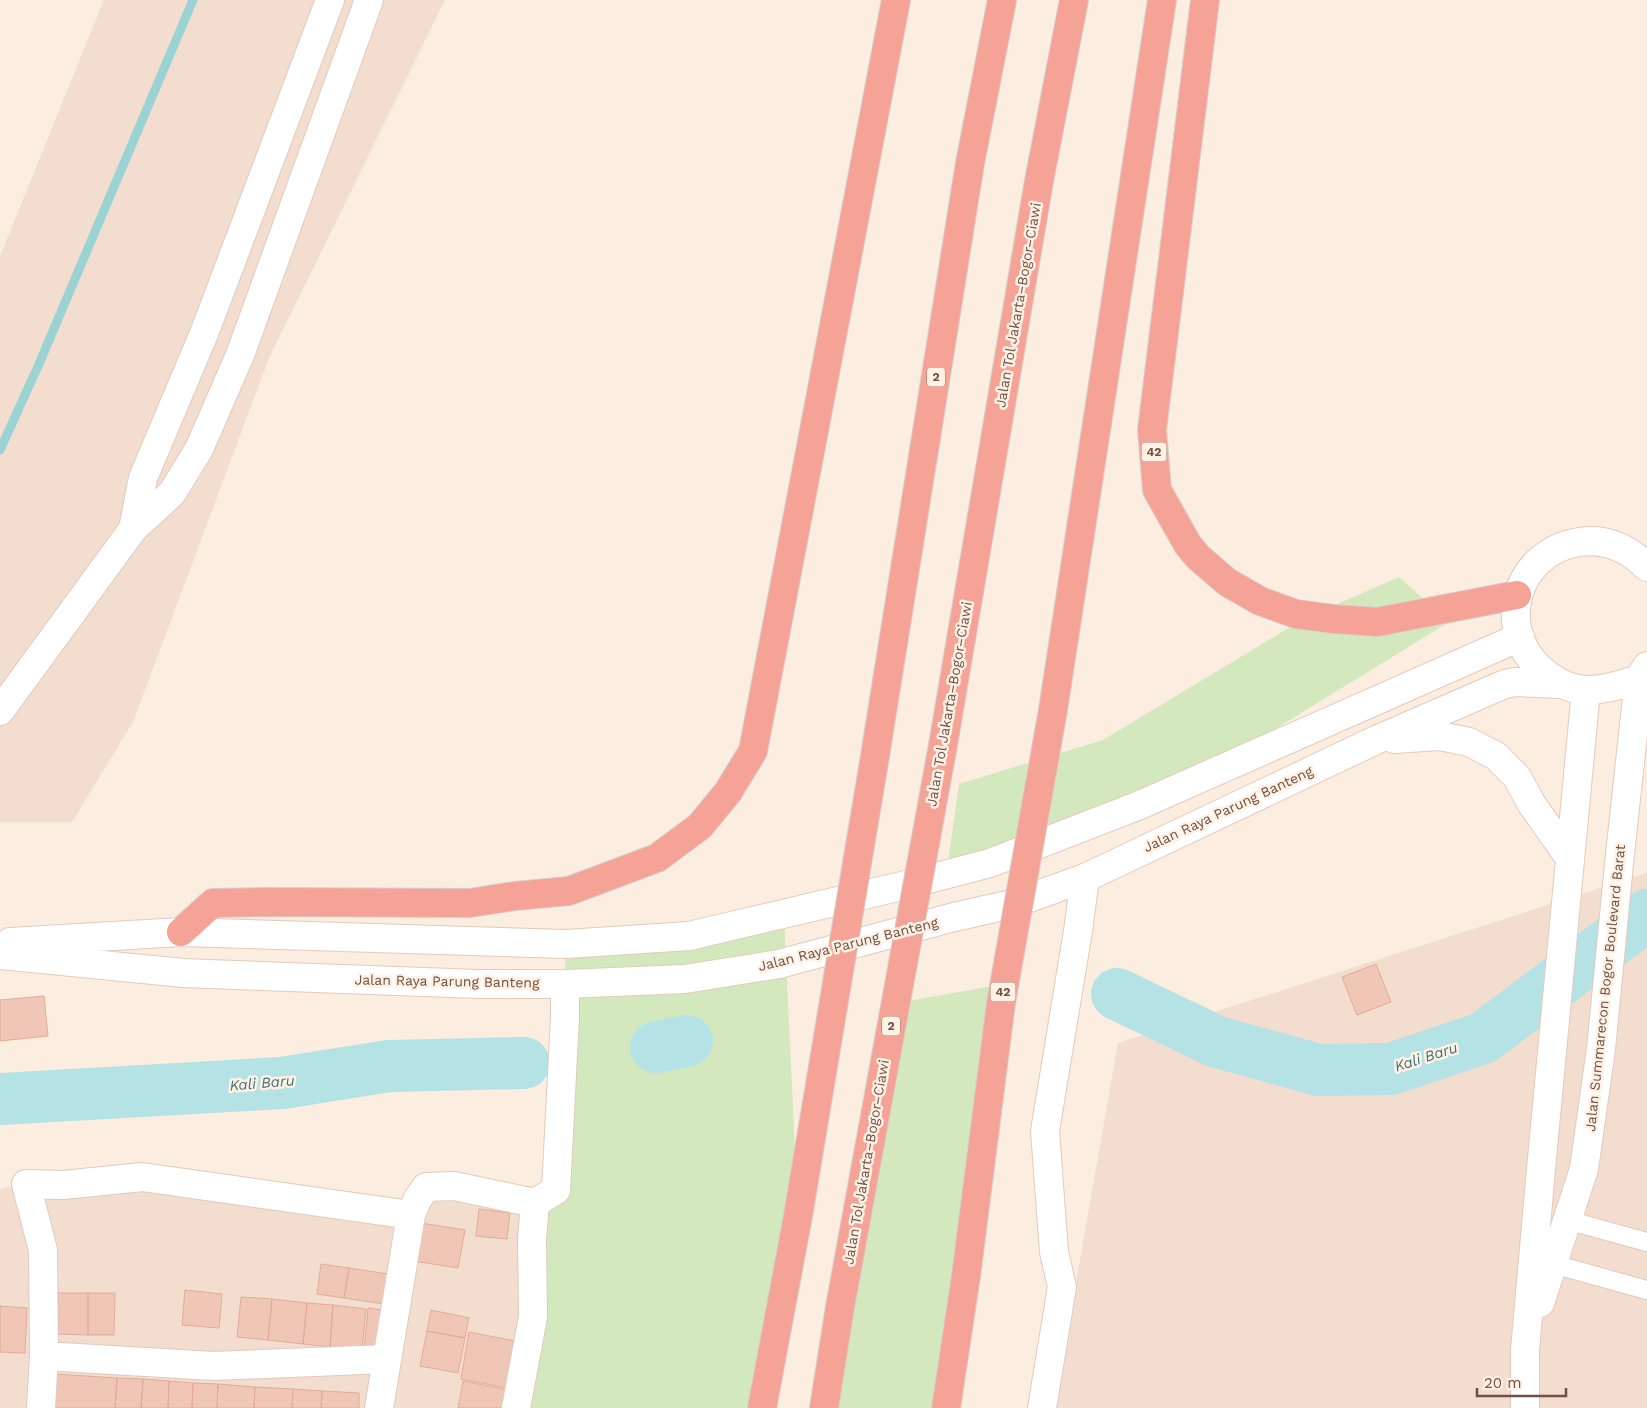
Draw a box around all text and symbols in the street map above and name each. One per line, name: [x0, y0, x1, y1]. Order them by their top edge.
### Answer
street label: Jalan Tol Jakarta–Bogor–Ciawi: [992, 201, 1044, 409]
road number: 2: [927, 368, 945, 387]
road number: 42: [1142, 442, 1166, 462]
street label: Jalan Tol Jakarta–Bogor–Ciawi: [923, 600, 975, 808]
street label: Jalan Raya Parung Banteng: [1141, 762, 1316, 855]
street label: Jalan Summarecon Bogor Boulevard Barat: [1582, 843, 1628, 1132]
street label: Jalan Raya Parung Banteng: [756, 914, 940, 974]
street label: Jalan Raya Parung Banteng: [354, 971, 540, 991]
road number: 42: [990, 982, 1016, 1002]
road number: 2: [882, 1016, 900, 1036]
water label: Kali Baru: [1392, 1038, 1460, 1076]
street label: Jalan Tol Jakarta–Bogor–Ciawi: [840, 1058, 892, 1266]
water label: Kali Baru: [229, 1071, 295, 1095]
scale bar: [1477, 1366, 1566, 1398]
text: 20 m: [1484, 1374, 1522, 1392]

